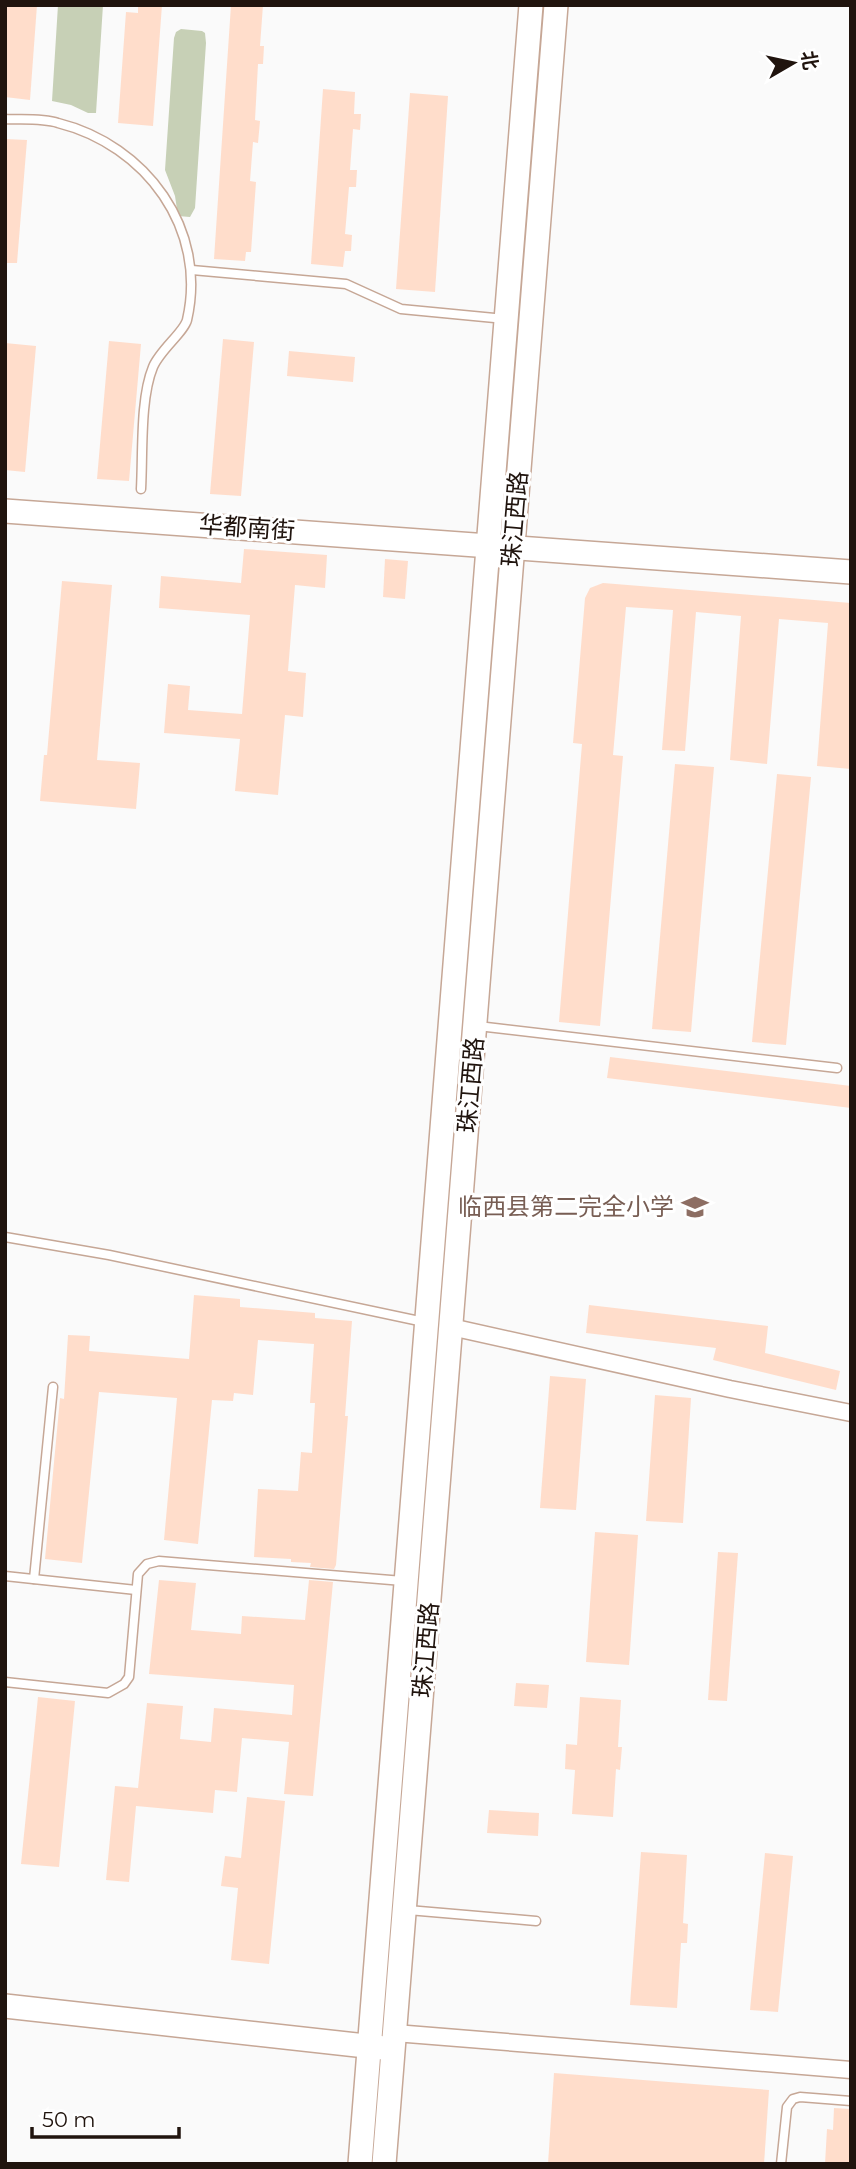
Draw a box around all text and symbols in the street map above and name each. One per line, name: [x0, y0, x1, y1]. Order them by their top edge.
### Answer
north arrow: [758, 28, 828, 98]
text: 北: [796, 49, 822, 72]
street label: 珠江西路: [496, 470, 533, 568]
street label: 华都南街: [198, 510, 296, 545]
street label: 珠江西路: [452, 1036, 489, 1134]
place label: 临西县第二完全小学: [458, 1192, 674, 1221]
school or university icon: 临西县第二完全小学: [680, 1192, 710, 1222]
street label: 珠江西路: [407, 1601, 444, 1699]
scale bar: [32, 2096, 178, 2140]
text: 50 m: [42, 2107, 96, 2132]

